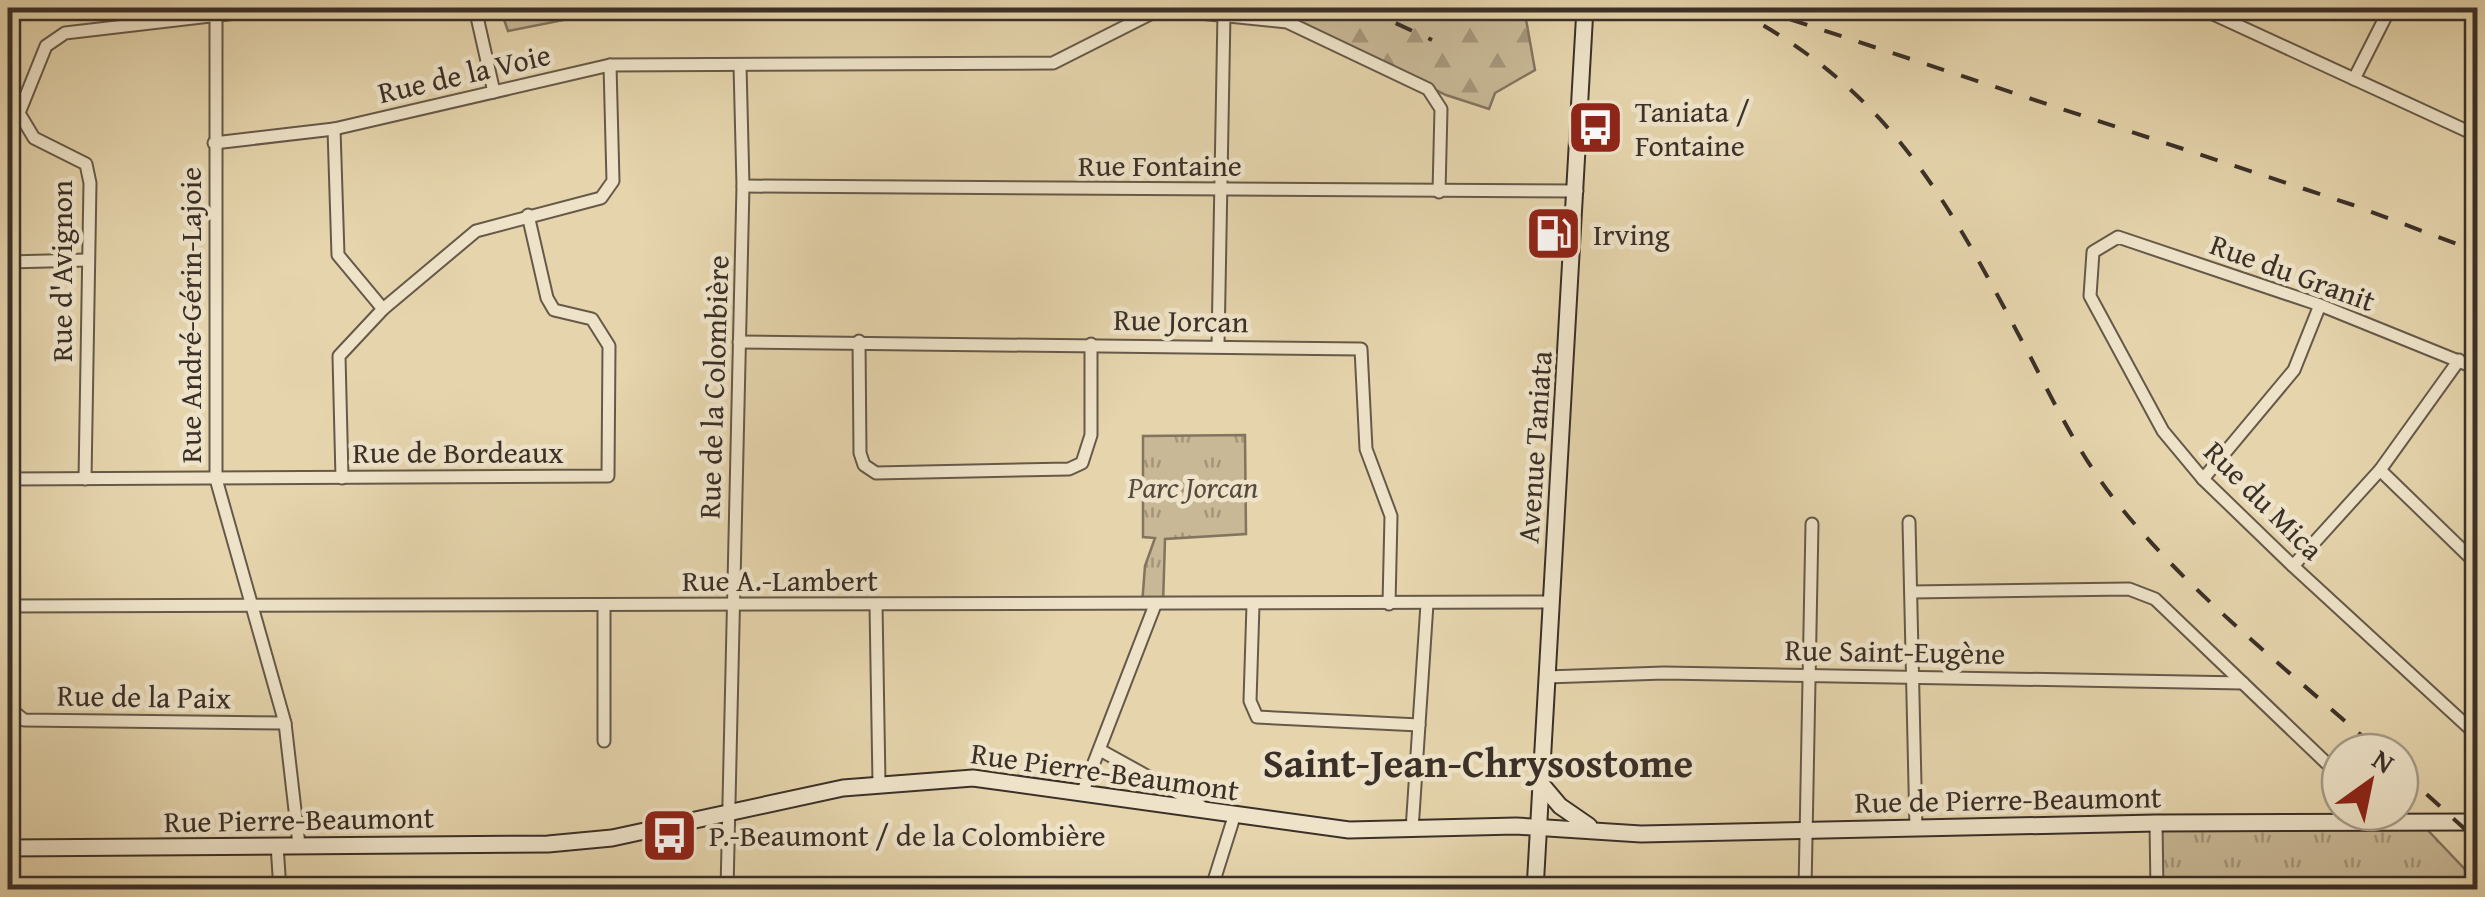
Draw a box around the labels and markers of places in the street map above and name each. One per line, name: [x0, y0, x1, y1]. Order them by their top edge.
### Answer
place label: Taniata / Fontaine: [1635, 89, 1750, 167]
bus stop icon: Taniata / Fontaine: [1566, 98, 1626, 158]
fuel station icon: Irving: [1524, 204, 1584, 264]
place label: Irving: [1593, 212, 1670, 256]
bus stop icon: P.-Beaumont / de la Colombière: [640, 805, 700, 865]
place label: P.-Beaumont / de la Colombière: [709, 813, 1106, 857]

